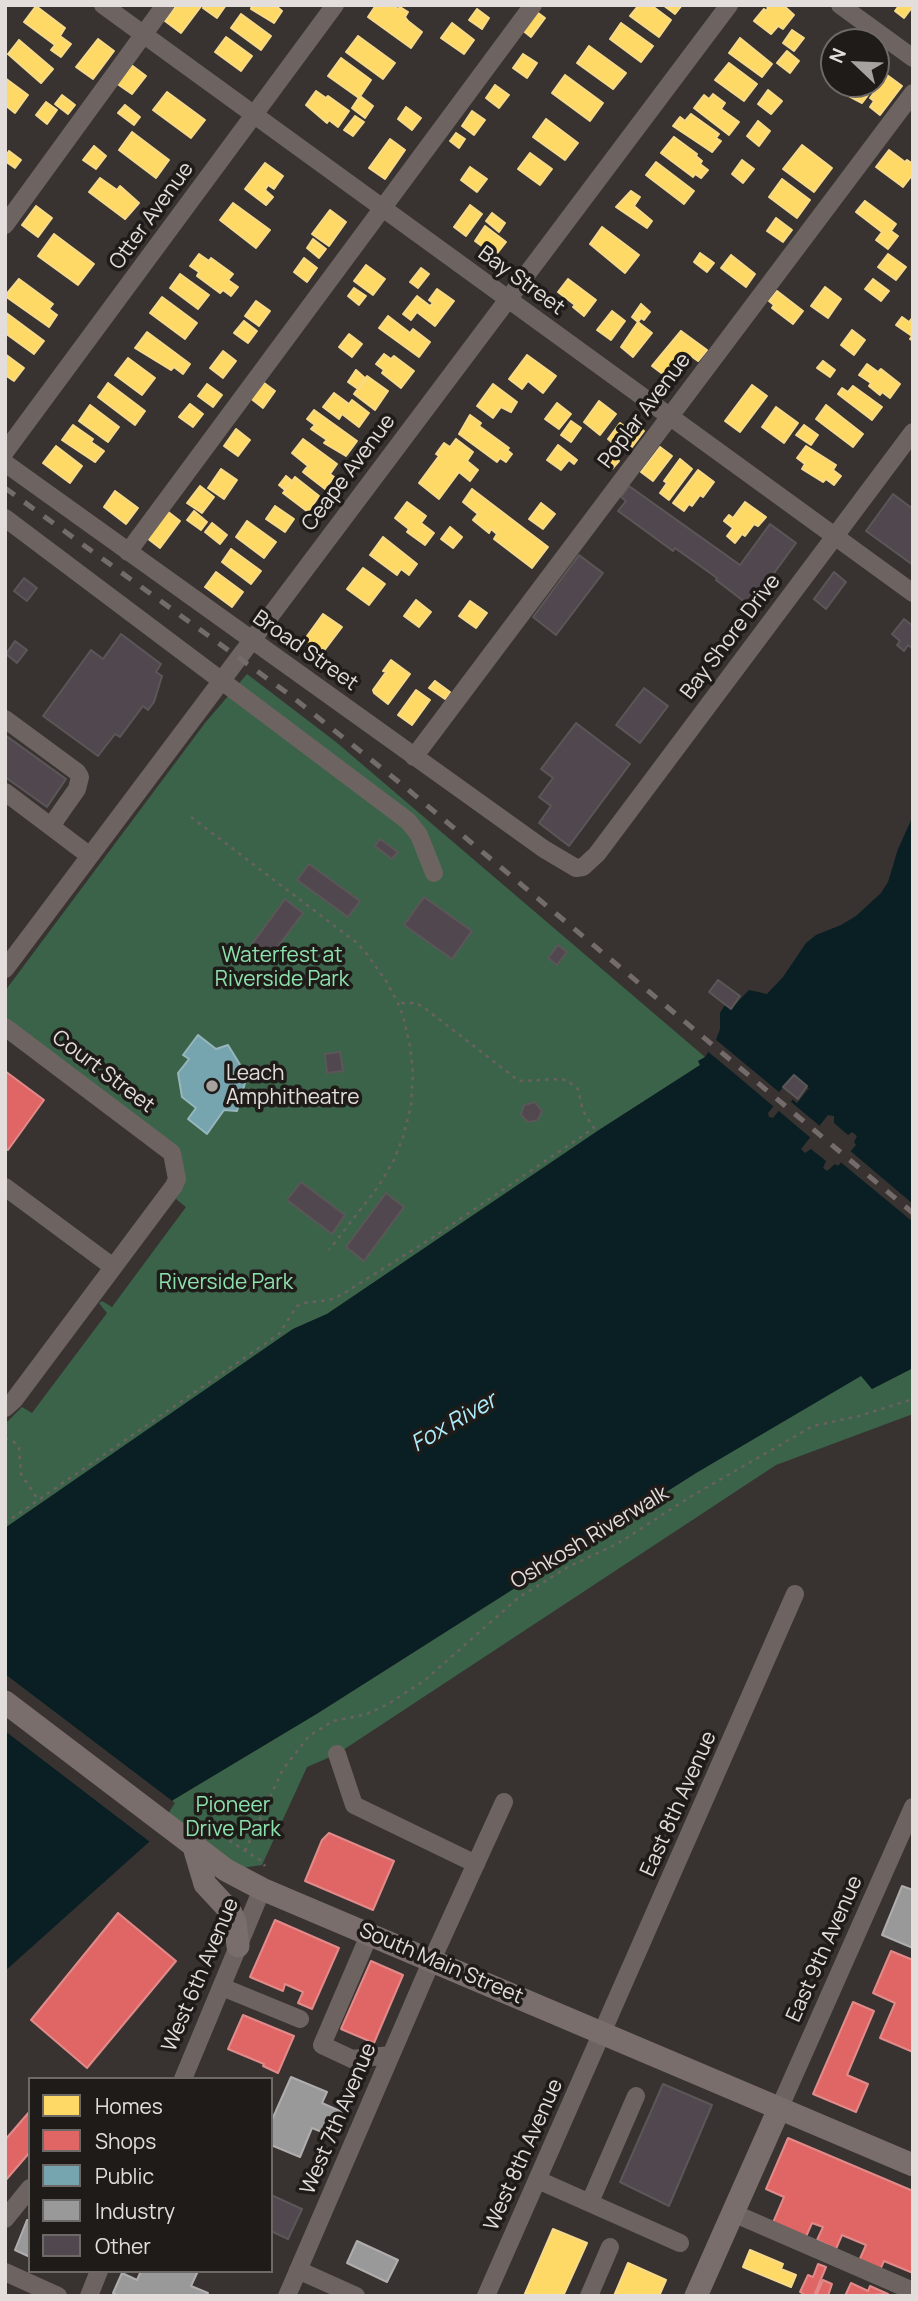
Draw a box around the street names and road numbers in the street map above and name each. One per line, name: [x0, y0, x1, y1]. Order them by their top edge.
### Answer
street label: Otter Avenue: [105, 157, 199, 275]
street label: Bay Street: [473, 241, 569, 321]
street label: Poplar Avenue: [594, 348, 696, 474]
street label: Ceape Avenue: [297, 410, 401, 536]
street label: Bay Shore Drive: [676, 570, 786, 704]
street label: Broad Street: [248, 606, 362, 696]
street label: Court Street: [47, 1025, 159, 1119]
street label: Oshkosh Riverwalk: [507, 1481, 673, 1595]
street label: East 8th Avenue: [636, 1727, 722, 1881]
street label: East 9th Avenue: [782, 1872, 868, 2026]
street label: West 6th Avenue: [157, 1894, 245, 2056]
street label: South Main Street: [355, 1918, 527, 2010]
street label: West 7th Avenue: [296, 2040, 382, 2198]
street label: West 8th Avenue: [479, 2075, 569, 2235]

